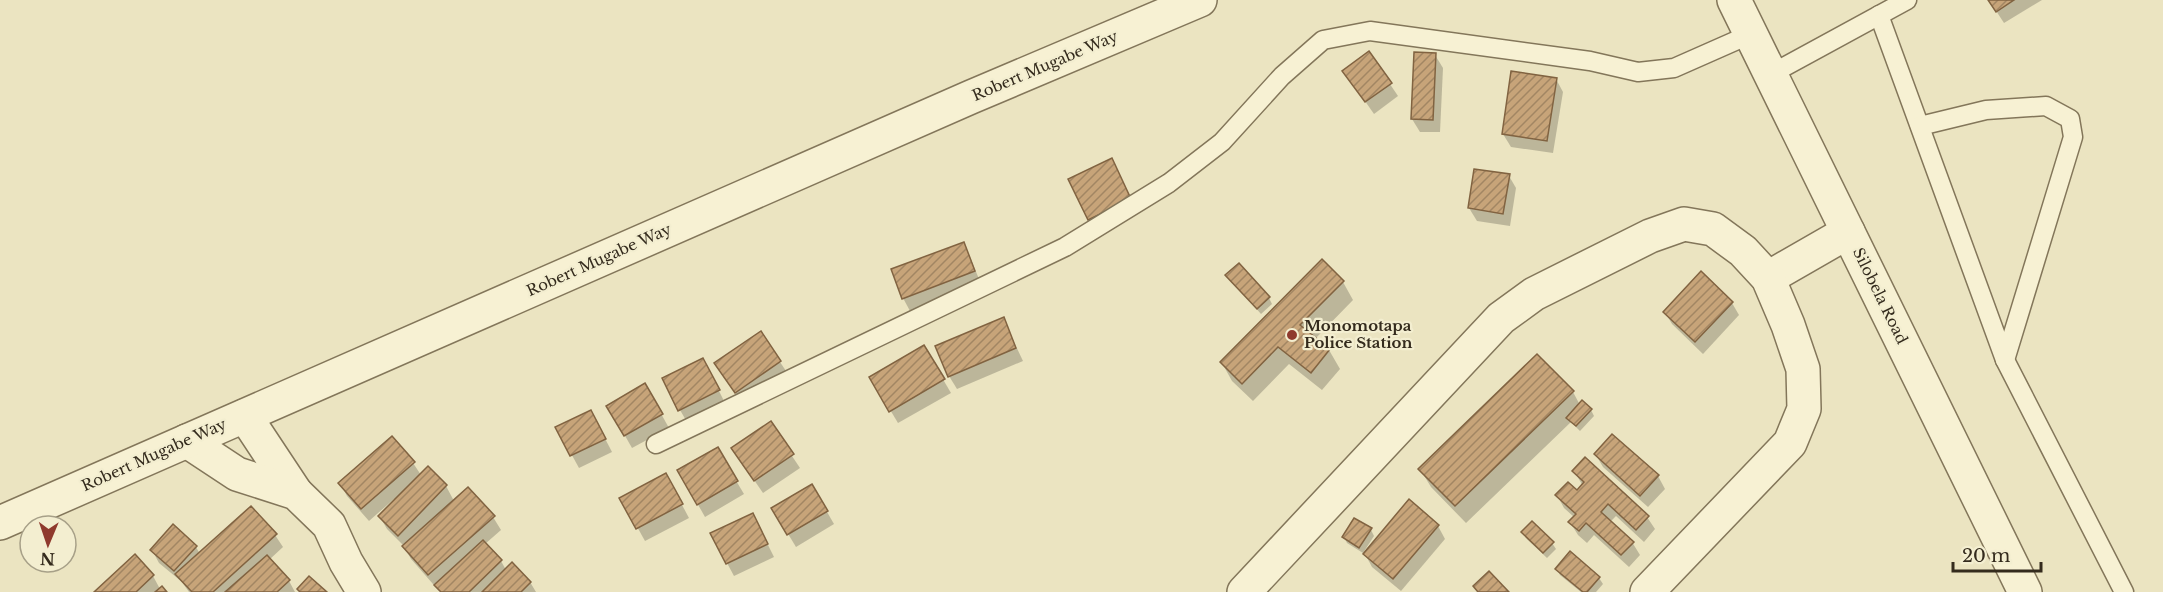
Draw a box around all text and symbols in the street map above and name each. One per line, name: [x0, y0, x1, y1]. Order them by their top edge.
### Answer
street label: Robert Mugabe Way: [969, 26, 1121, 105]
street label: Robert Mugabe Way: [523, 219, 674, 300]
street label: Silobela Road: [1849, 244, 1912, 347]
place label: Monomotapa Police Station: [1304, 316, 1412, 352]
marker: Monomotapa Police Station: [1285, 328, 1299, 342]
street label: Robert Mugabe Way: [78, 414, 229, 495]
north arrow: [18, 514, 78, 574]
scale bar: [1953, 535, 2042, 573]
text: 20 m: [1962, 545, 2010, 567]
text: N: [40, 549, 55, 569]

